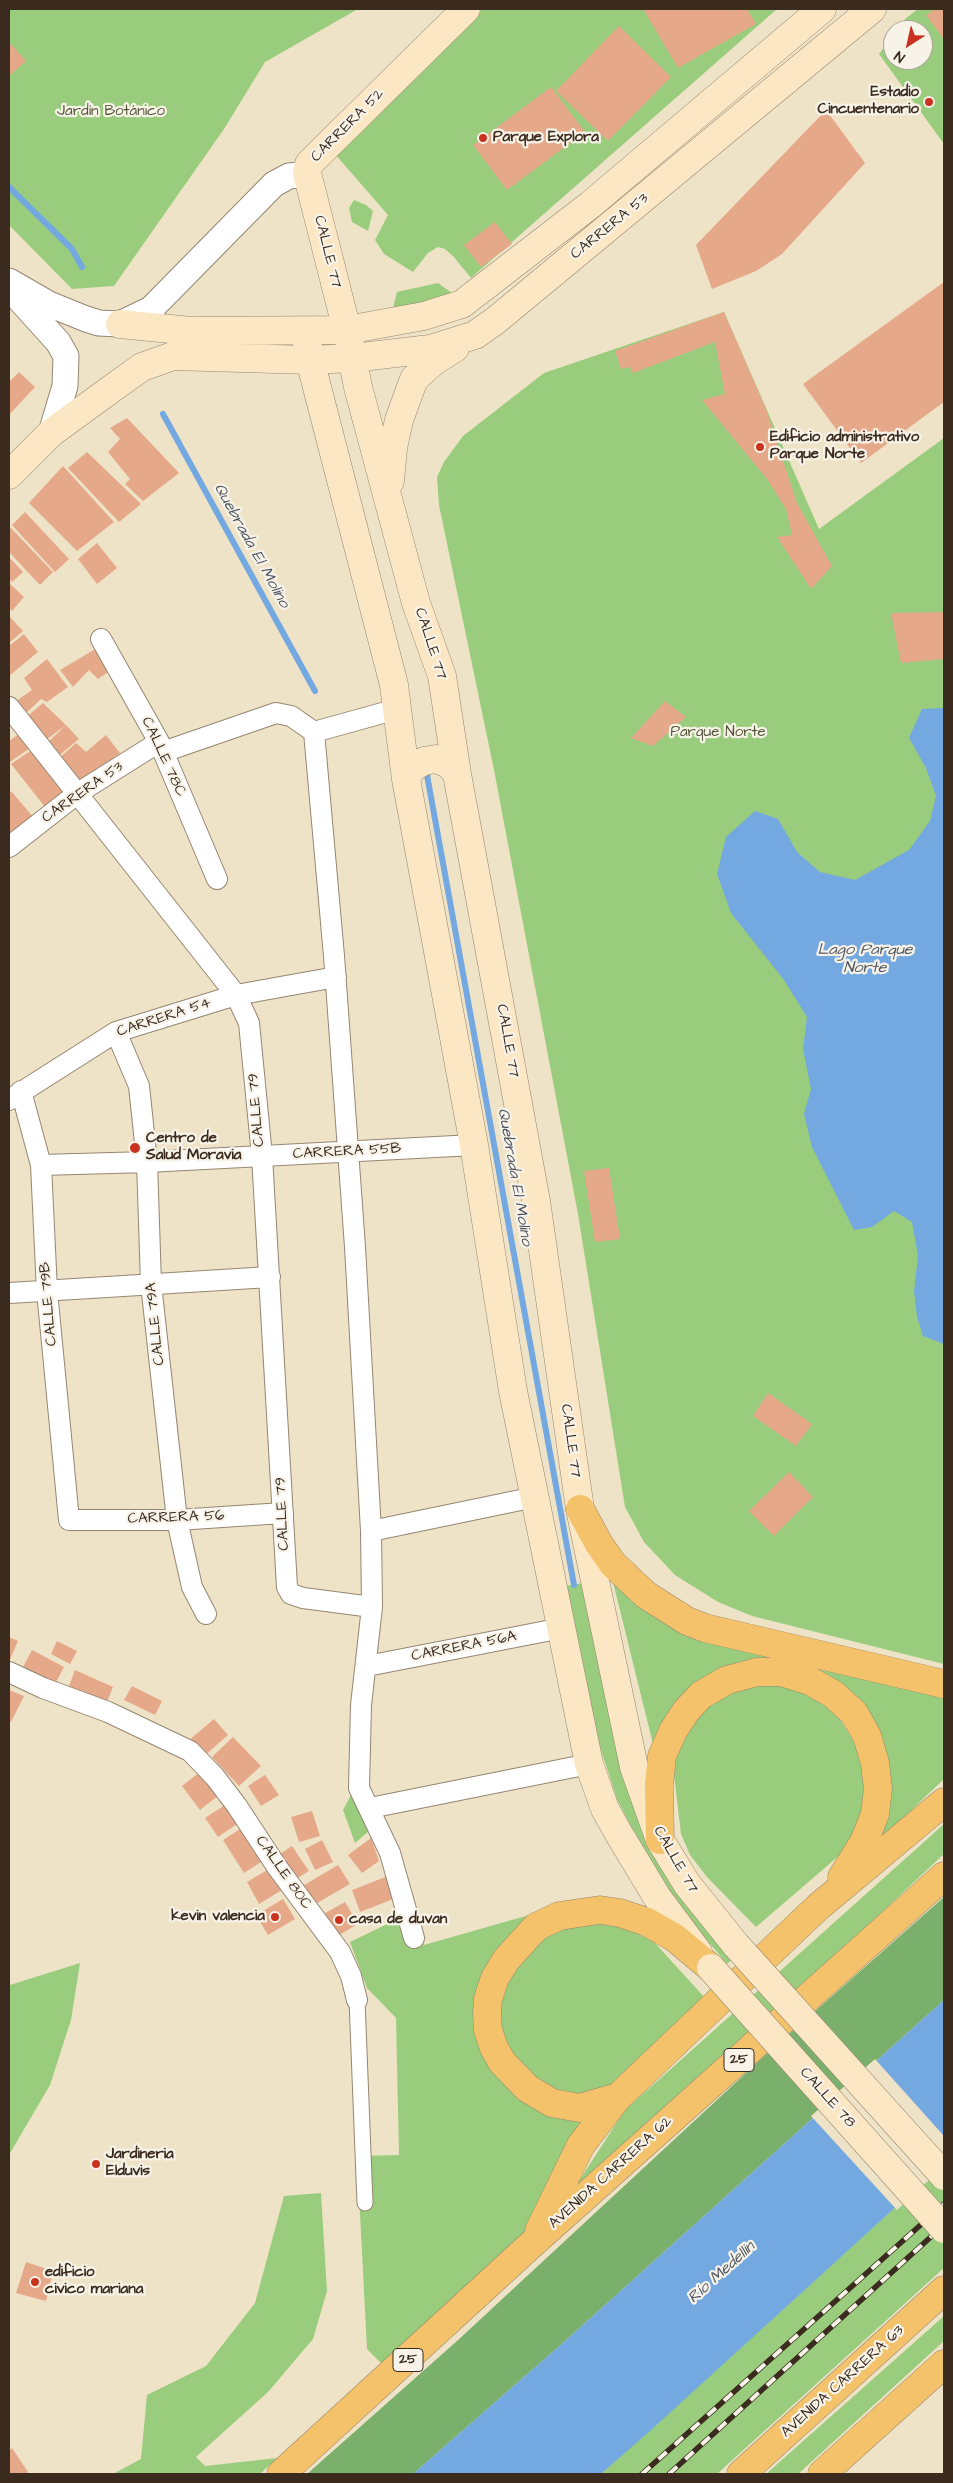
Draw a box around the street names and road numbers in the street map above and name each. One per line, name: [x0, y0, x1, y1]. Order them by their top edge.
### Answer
street label: CARRERA 52: [308, 86, 388, 166]
street label: CARRERA 53: [567, 190, 653, 264]
street label: CALLE 77: [309, 214, 345, 290]
street label: CALLE 77: [410, 606, 450, 682]
street label: CALLE 78C: [137, 714, 189, 800]
street label: CARRERA 53: [39, 758, 127, 828]
street label: CARRERA 54: [115, 994, 213, 1042]
street label: CALLE 77: [492, 1003, 522, 1079]
street label: CALLE 79: [245, 1073, 269, 1147]
street label: CARRERA 55B: [292, 1140, 402, 1164]
street label: CALLE 79B: [36, 1261, 62, 1347]
street label: CALLE 79A: [143, 1282, 169, 1366]
street label: CALLE 77: [556, 1403, 584, 1479]
street label: CALLE 79: [272, 1477, 294, 1551]
street label: CARRERA 56: [127, 1507, 225, 1529]
street label: CARRERA 56A: [410, 1628, 518, 1666]
street label: CALLE 77: [649, 1823, 701, 1897]
street label: CALLE 80C: [251, 1833, 315, 1913]
road number: 25: [724, 2048, 754, 2072]
street label: CALLE 78: [795, 2064, 859, 2132]
street label: AVENIDA CARRERA 62: [546, 2113, 676, 2233]
street label: AVENIDA CARRERA 63: [778, 2322, 908, 2442]
road number: 25: [393, 2348, 423, 2372]

